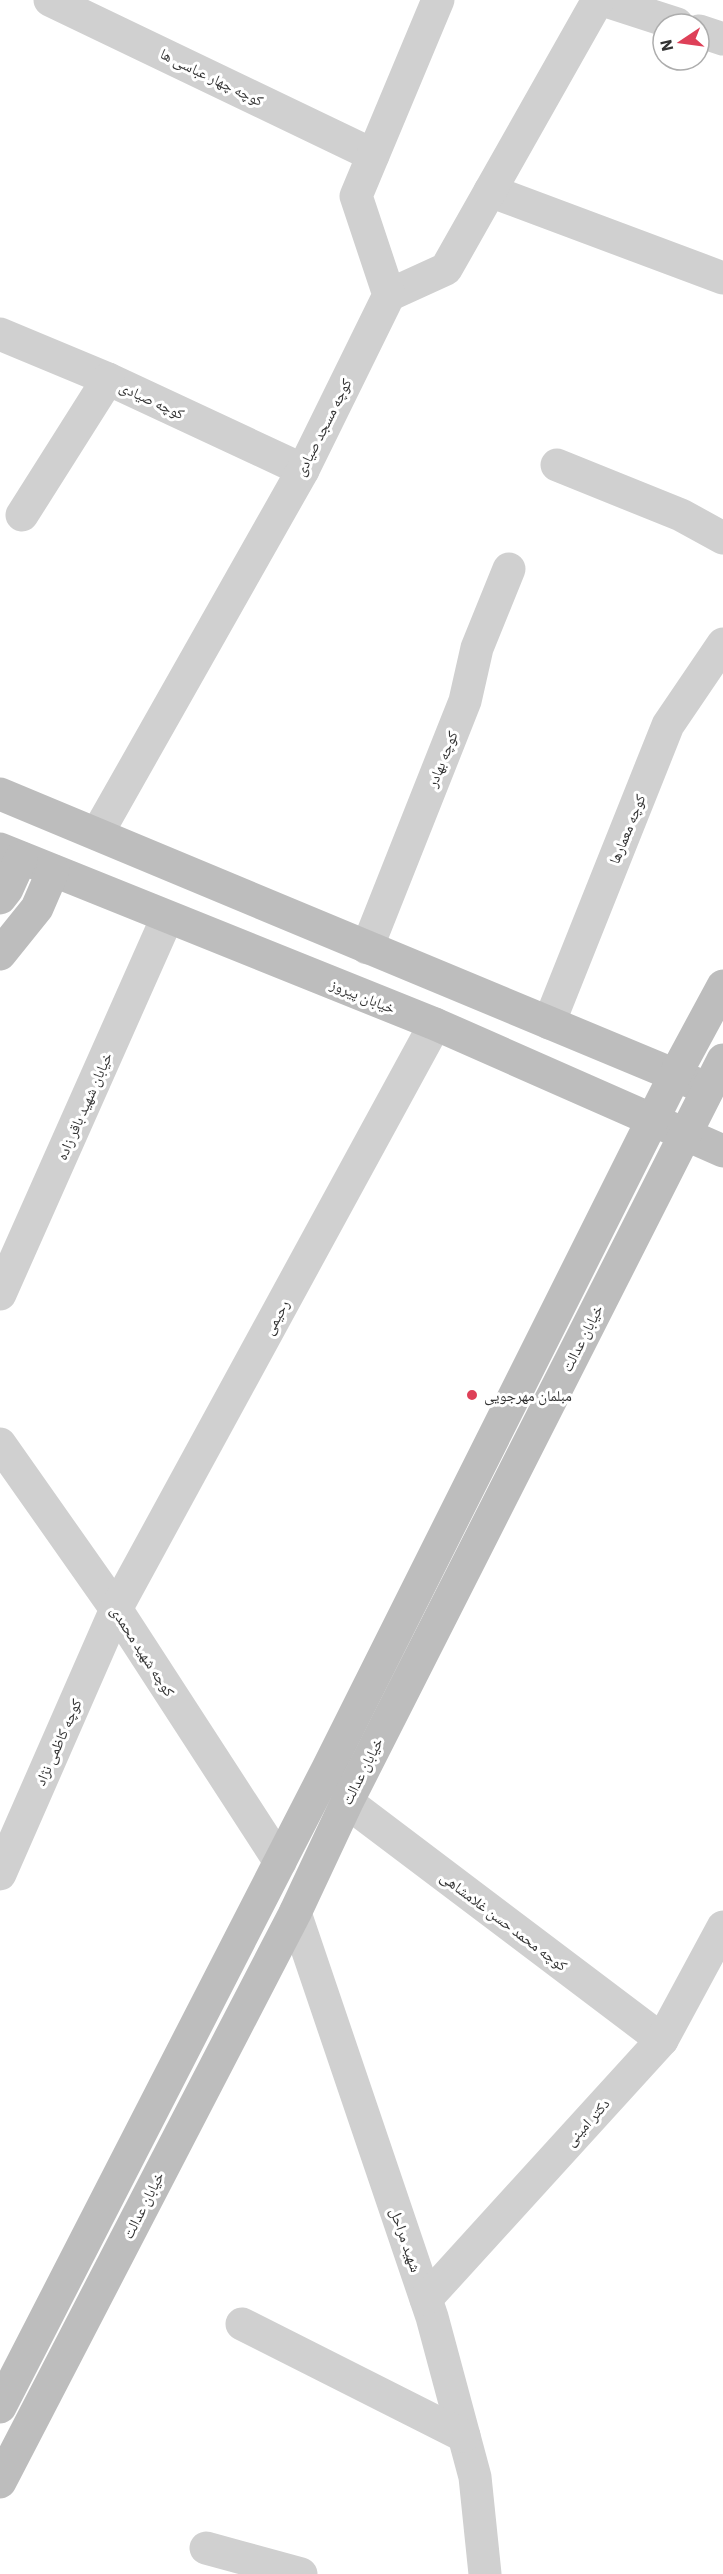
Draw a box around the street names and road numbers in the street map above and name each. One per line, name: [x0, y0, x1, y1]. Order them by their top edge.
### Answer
street label: کوچه چهار عباسی ها: [157, 44, 267, 111]
street label: کوچه مسجد صیادی: [290, 375, 357, 479]
street label: کوچه صیادی: [116, 377, 188, 424]
street label: کوچه بهادر: [422, 728, 462, 791]
street label: کوچه معمارها: [604, 791, 650, 867]
street label: خیابان پیروز: [326, 974, 399, 1019]
street label: خیابان شهید باقر زاده: [52, 1049, 117, 1163]
street label: رحیمی: [259, 1296, 294, 1338]
street label: خیابان عدالت: [557, 1301, 608, 1375]
street label: کوچه شهید محمدی: [106, 1602, 179, 1700]
street label: کوچه کاظمی نژاد: [30, 1696, 87, 1789]
street label: خیابان عدالت: [337, 1734, 388, 1808]
street label: کوچه محمد حسن غلامشاهی: [436, 1867, 571, 1976]
street label: دکتر امینی: [561, 2094, 614, 2151]
street label: خیابان عدالت: [118, 2168, 169, 2242]
street label: شهید مراحل: [385, 2205, 426, 2275]

